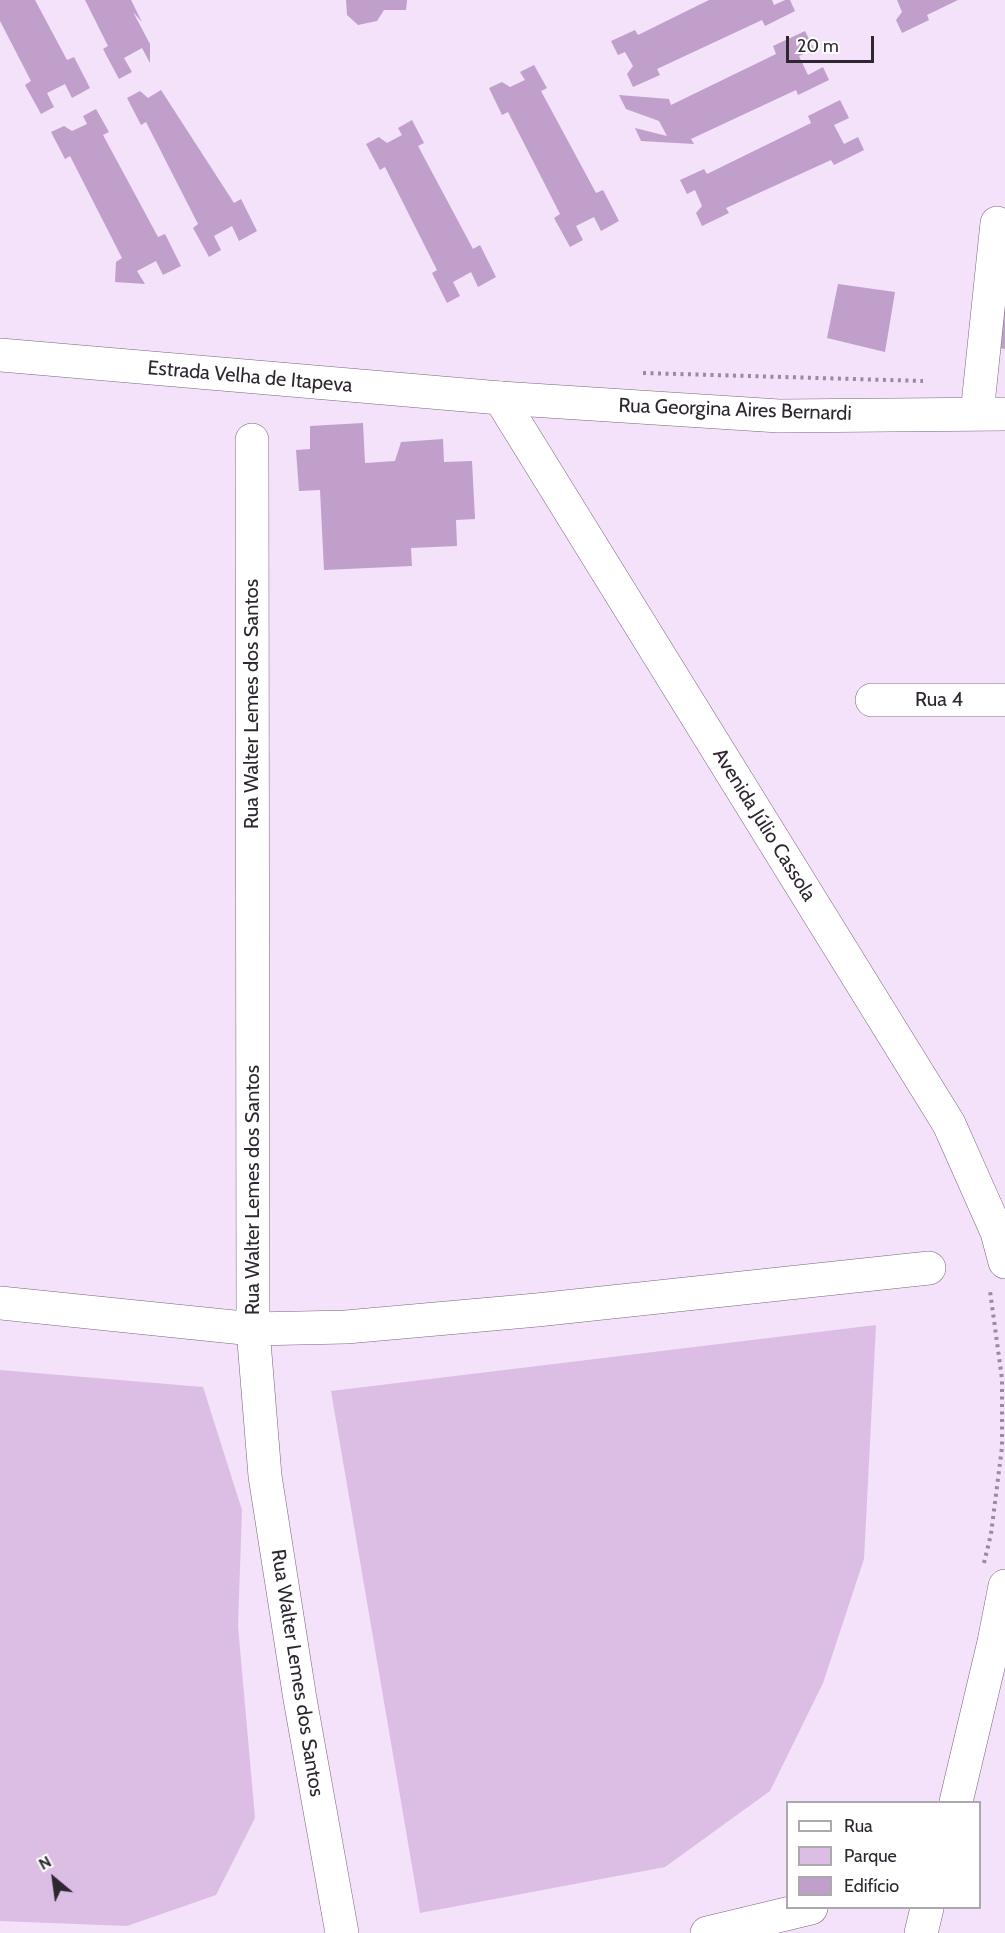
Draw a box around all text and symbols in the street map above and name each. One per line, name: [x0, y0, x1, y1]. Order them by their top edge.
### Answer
scale bar: [789, 24, 878, 62]
text: 20 m: [797, 35, 839, 57]
street label: Estrada Velha de Itapeva: [147, 356, 353, 398]
street label: Rua Georgina Aires Bernardi: [618, 394, 852, 426]
street label: Rua Walter Lemes dos Santos: [240, 579, 264, 829]
street label: Rua 4: [915, 688, 963, 712]
street label: Avenida Júlio Cassola: [707, 744, 821, 906]
street label: Rua Walter Lemes dos Santos: [241, 1065, 265, 1315]
street label: Rua Walter Lemes dos Santos: [266, 1548, 328, 1798]
legend: [786, 1801, 981, 1909]
text: Rua: [844, 1815, 873, 1837]
text: Parque: [844, 1845, 897, 1867]
north arrow: [24, 1849, 84, 1909]
text: N: [35, 1852, 55, 1874]
text: Edifício: [844, 1875, 899, 1897]

